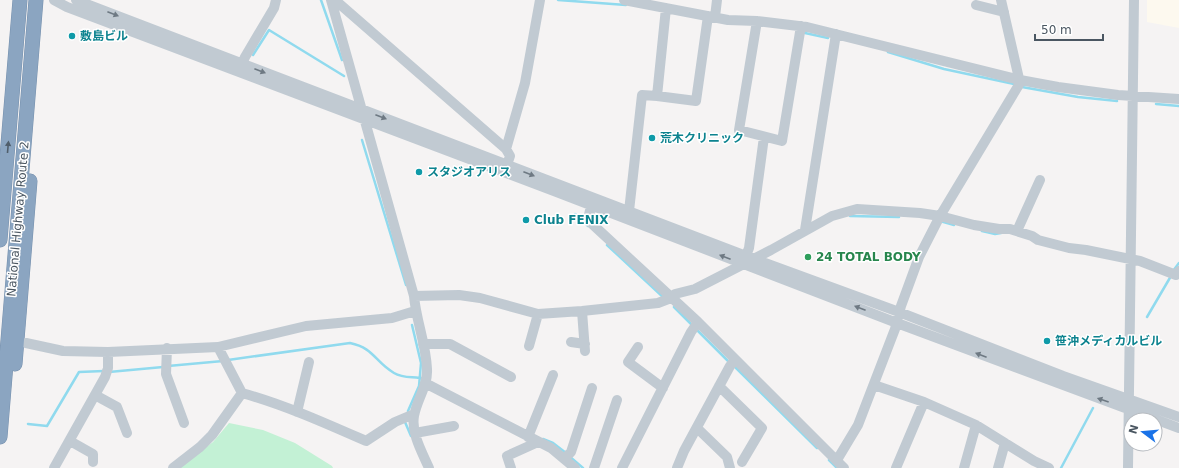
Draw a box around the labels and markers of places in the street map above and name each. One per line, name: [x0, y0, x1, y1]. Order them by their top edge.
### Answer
place label: 敷島ビル: [80, 29, 128, 43]
marker: 敷島ビル: [67, 31, 77, 41]
place label: 荒木クリニック: [660, 131, 744, 145]
marker: 荒木クリニック: [647, 133, 657, 143]
place label: スタジオアリス: [427, 165, 511, 179]
marker: スタジオアリス: [414, 167, 424, 177]
place label: Club FENIX: [534, 213, 609, 227]
marker: Club FENIX: [521, 215, 531, 225]
place label: 24 TOTAL BODY: [816, 250, 921, 264]
marker: 24 TOTAL BODY: [803, 252, 813, 262]
place label: 笹沖メディカルビル: [1055, 334, 1162, 348]
marker: 笹沖メディカルビル: [1042, 336, 1052, 346]

